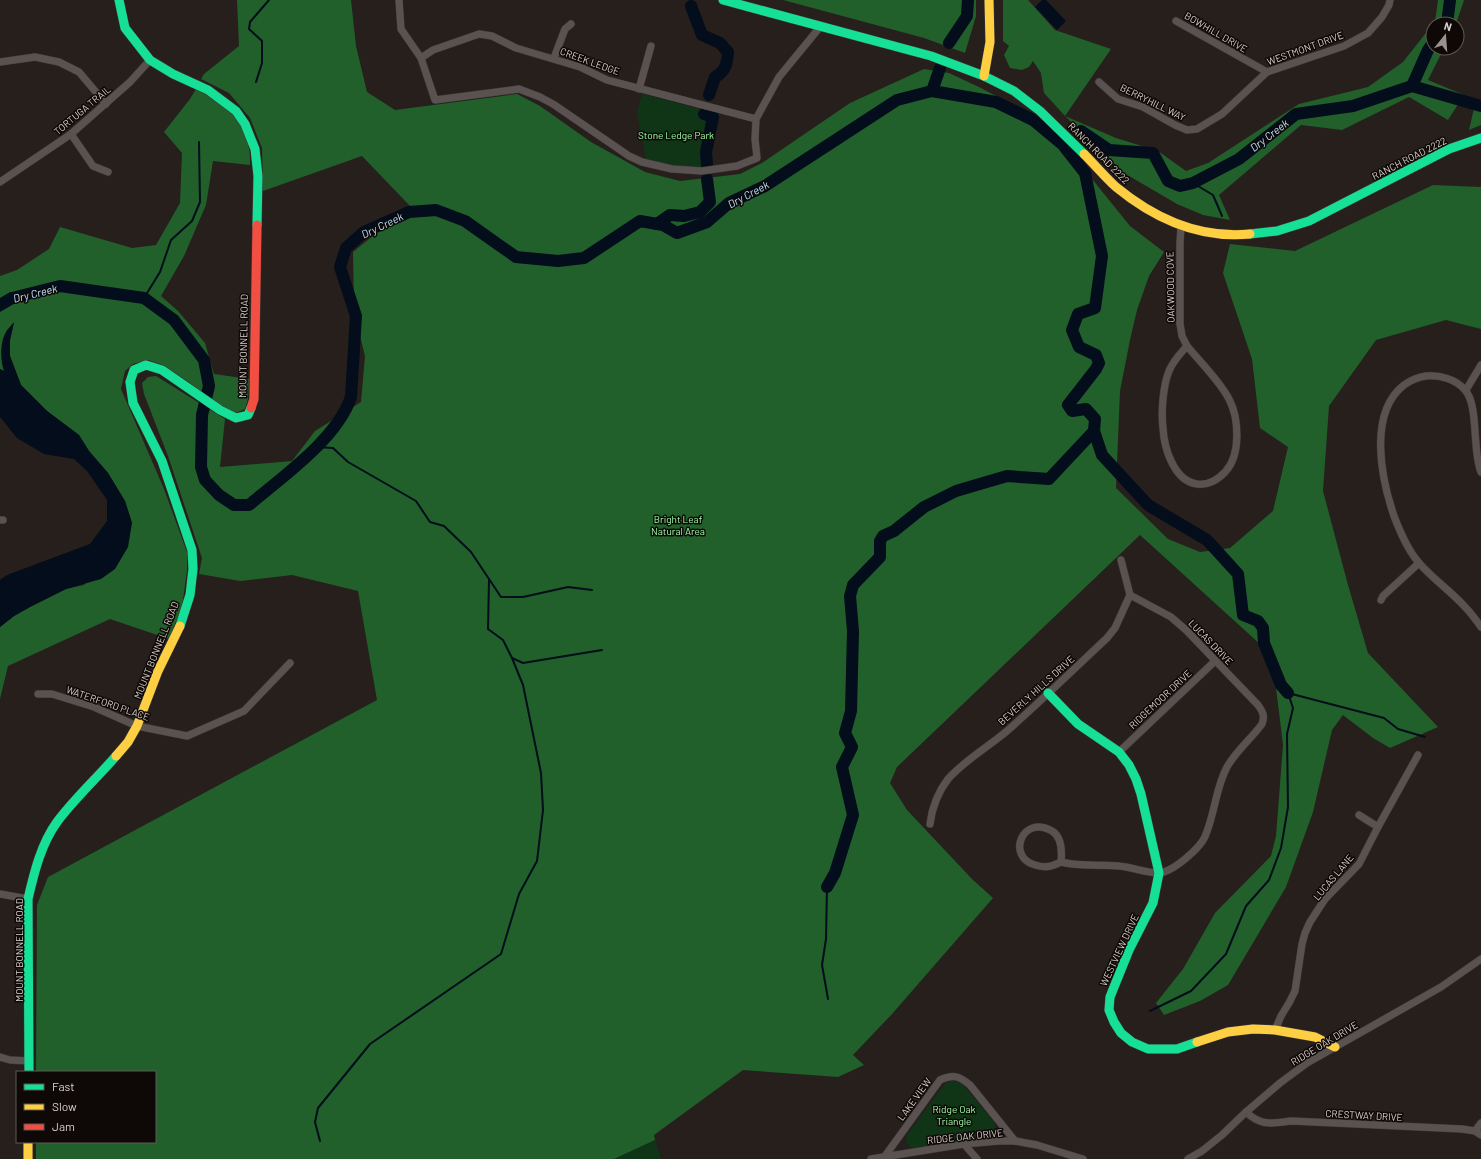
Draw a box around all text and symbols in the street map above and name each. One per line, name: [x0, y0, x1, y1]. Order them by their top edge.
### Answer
street label: BOWHILL DRIVE: [1183, 9, 1249, 55]
north arrow: [1425, 16, 1465, 56]
text: N: [1443, 19, 1453, 33]
street label: WESTMONT DRIVE: [1265, 29, 1345, 67]
street label: CREEK LEDGE: [559, 45, 621, 77]
street label: BERRYHILL WAY: [1118, 81, 1188, 123]
street label: TORTUGA TRAIL: [51, 83, 113, 137]
water label: Dry Creek: [1247, 116, 1291, 154]
street label: RANCH ROAD 2222: [1066, 120, 1132, 186]
park label: Stone Ledge Park: [638, 129, 714, 141]
street label: RANCH ROAD 2222: [1370, 134, 1448, 182]
water label: Dry Creek: [725, 177, 771, 211]
water label: Dry Creek: [359, 209, 406, 241]
street label: OAKWOOD COVE: [1163, 251, 1177, 323]
water label: Dry Creek: [12, 281, 59, 305]
street label: MOUNT BONNELL ROAD: [236, 294, 250, 398]
park label: Bright Leaf Natural Area: [651, 513, 705, 537]
street label: MOUNT BONNELL ROAD: [131, 600, 181, 700]
street label: LUCAS DRIVE: [1186, 617, 1236, 667]
street label: BEVERLY HILLS DRIVE: [995, 653, 1077, 727]
street label: RIDGEMOOR DRIVE: [1126, 667, 1194, 731]
street label: WATERFORD PLACE: [65, 683, 151, 723]
street label: LUCAS LANE: [1310, 852, 1356, 902]
street label: MOUNT BONNELL ROAD: [13, 898, 25, 1002]
street label: WESTVIEW DRIVE: [1097, 912, 1141, 988]
street label: RIDGE OAK DRIVE: [1288, 1018, 1360, 1068]
legend: [16, 1071, 156, 1143]
street label: LAKE VIEW: [895, 1075, 934, 1123]
text: Fast: [52, 1079, 75, 1093]
text: Slow: [52, 1099, 77, 1113]
park label: Ridge Oak Triangle: [932, 1103, 976, 1127]
street label: CRESTWAY DRIVE: [1325, 1107, 1403, 1123]
text: Jam: [52, 1119, 75, 1133]
street label: RIDGE OAK DRIVE: [927, 1126, 1003, 1146]

